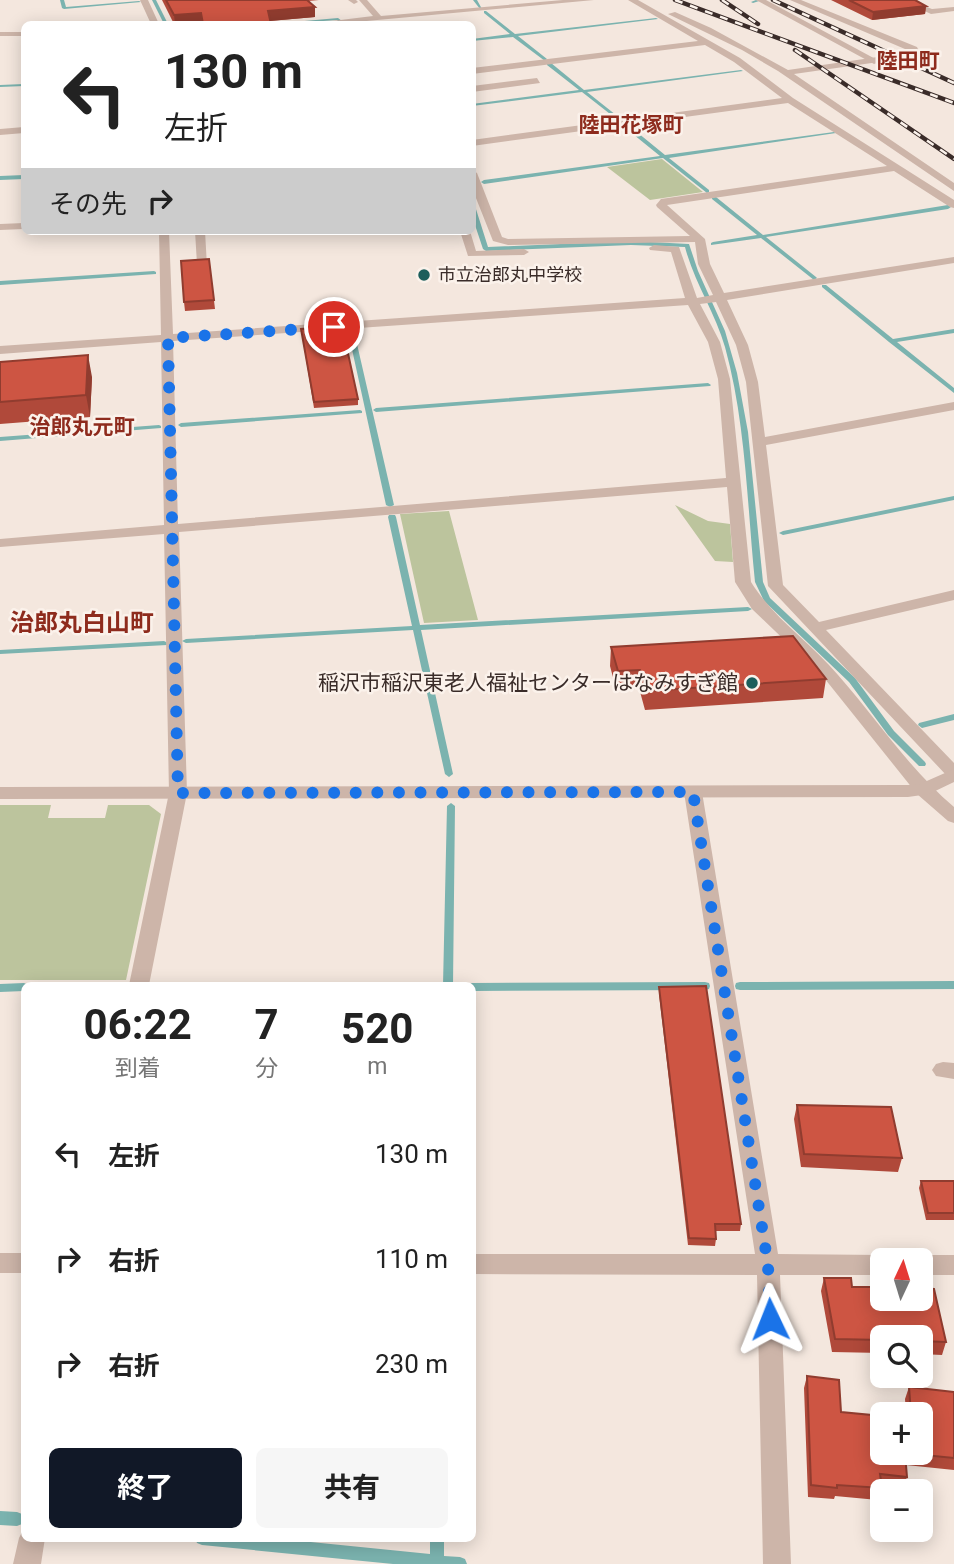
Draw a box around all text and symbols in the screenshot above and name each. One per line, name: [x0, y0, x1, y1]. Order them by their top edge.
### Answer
text: 130 m: [164, 43, 303, 100]
icon: left: [49, 49, 140, 140]
district label: 陸田町: [877, 49, 940, 73]
text: 左折: [164, 109, 228, 147]
district label: 陸田花塚町: [579, 113, 684, 137]
icon: right: [141, 182, 179, 220]
text: その先: [49, 189, 127, 219]
place label: 市立治郎丸中学校: [438, 264, 582, 285]
marker: 市立治郎丸中学校: [416, 267, 432, 283]
pin: [304, 297, 364, 357]
icon: arrive: [315, 308, 353, 346]
district label: 治郎丸元町: [30, 415, 135, 439]
district label: 治郎丸白山町: [10, 609, 154, 637]
place label: 稲沢市稲沢東老人福祉センターはなみすぎ館: [318, 671, 738, 695]
marker: 稲沢市稲沢東老人福祉センターはなみすぎ館: [744, 675, 760, 691]
text: 06:22: [84, 1000, 192, 1049]
text: 7: [254, 1000, 279, 1049]
text: 520: [341, 1004, 413, 1053]
text: m: [367, 1053, 387, 1080]
text: 到着: [115, 1055, 161, 1082]
text: 分: [255, 1055, 278, 1082]
icon: left: [49, 1135, 87, 1173]
text: 130 m: [375, 1139, 448, 1169]
text: 左折: [108, 1141, 160, 1171]
icon: right: [49, 1240, 87, 1278]
text: 110 m: [375, 1244, 448, 1274]
text: 右折: [108, 1246, 160, 1276]
north arrow: [870, 1248, 933, 1311]
map controls: [870, 1248, 933, 1542]
position arrow: [733, 1282, 807, 1356]
button: search: [870, 1325, 933, 1388]
icon: right: [49, 1345, 87, 1383]
text: 230 m: [375, 1349, 448, 1379]
text: 右折: [108, 1351, 160, 1381]
button: +: [870, 1402, 933, 1465]
button: 終了: [49, 1448, 242, 1528]
button: 共有: [256, 1448, 448, 1528]
button: −: [870, 1479, 933, 1542]

